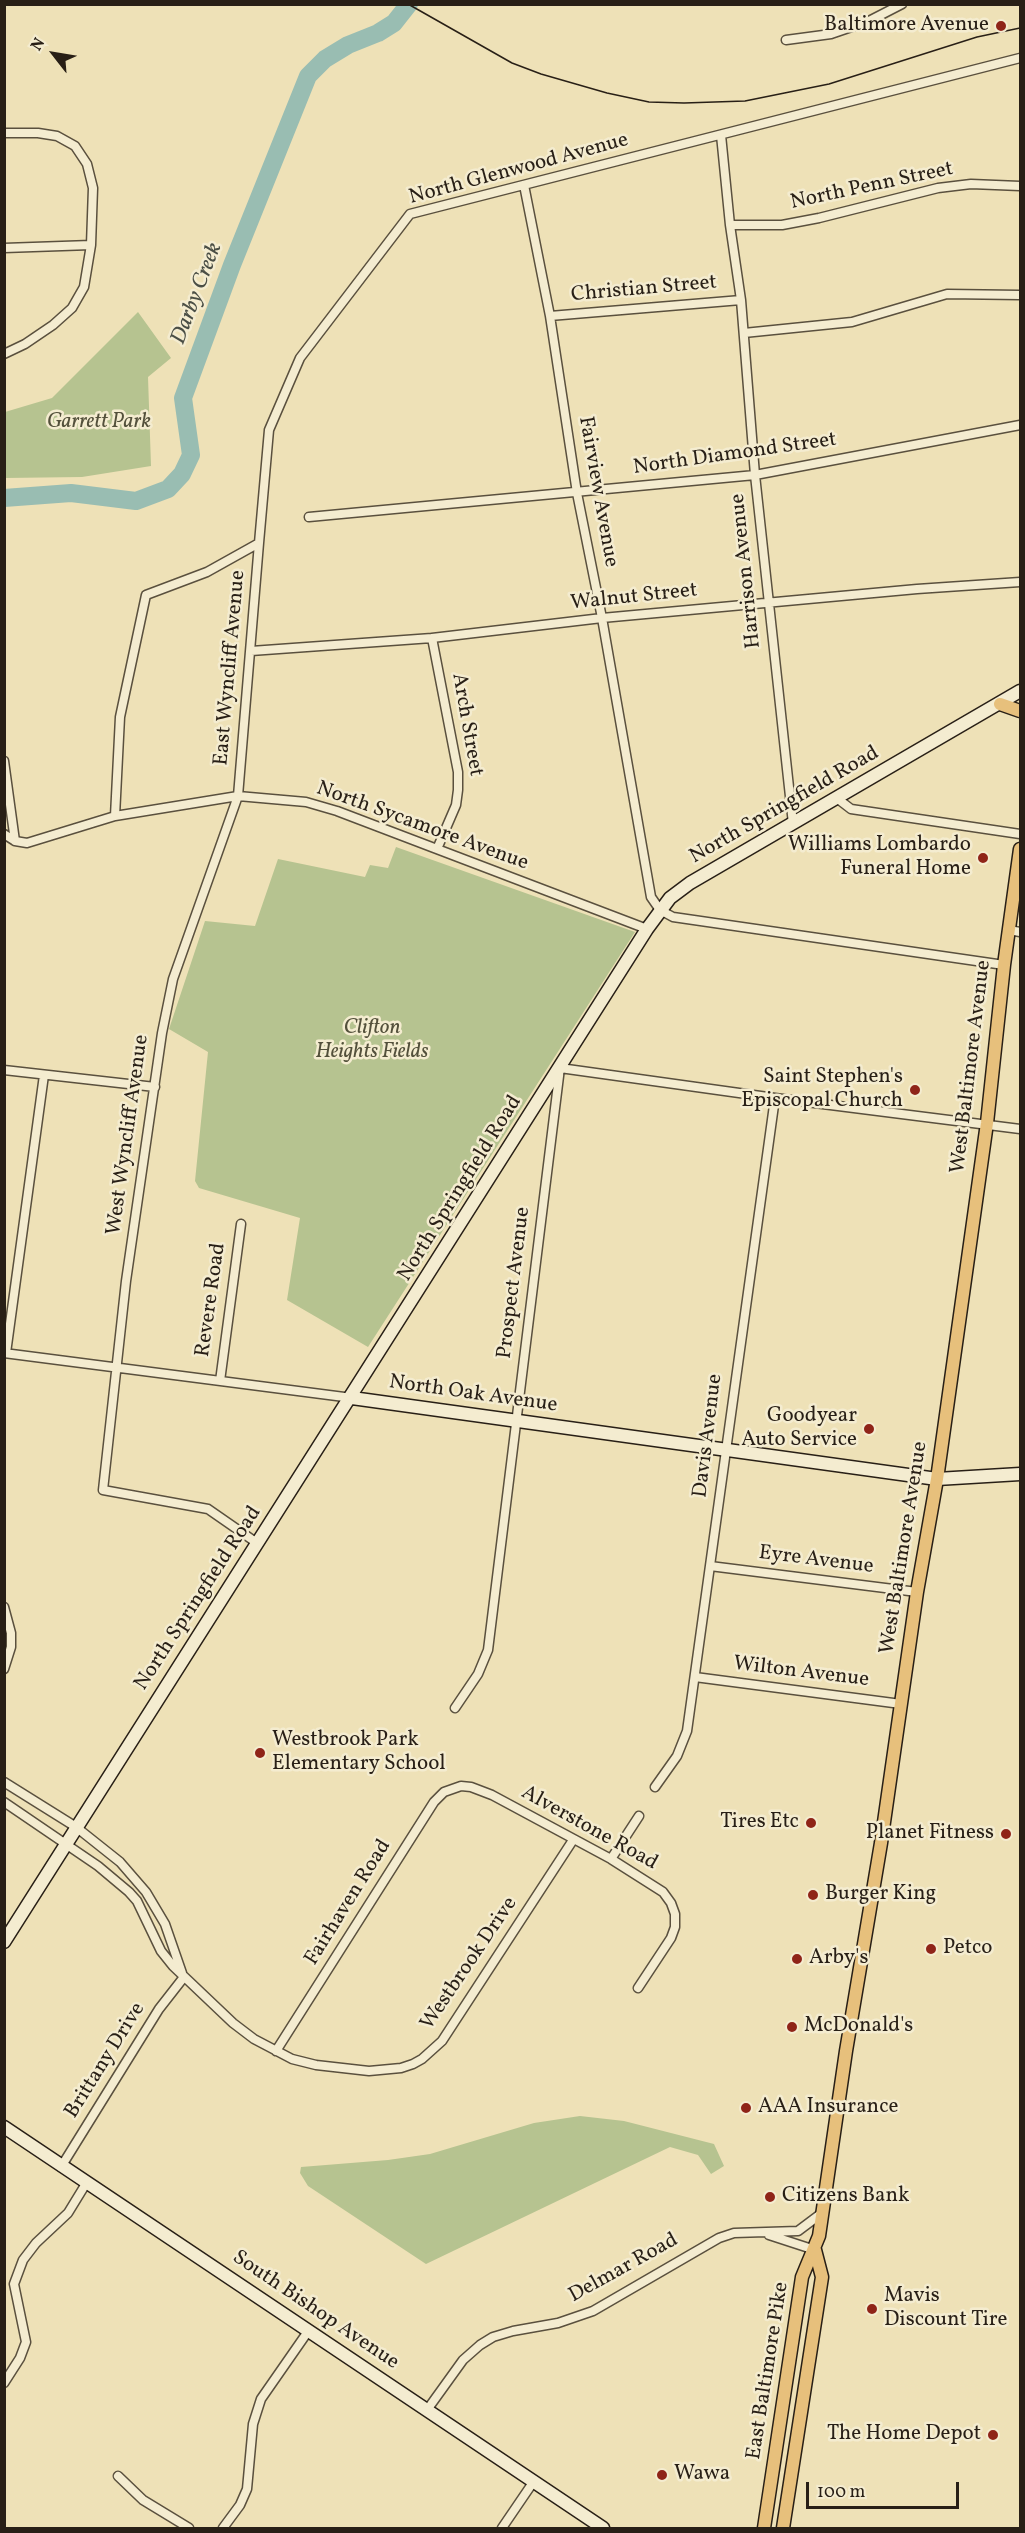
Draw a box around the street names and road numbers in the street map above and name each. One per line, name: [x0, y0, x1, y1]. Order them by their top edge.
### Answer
street label: North Glenwood Avenue: [407, 129, 631, 211]
street label: North Penn Street: [788, 157, 956, 217]
street label: Christian Street: [570, 271, 718, 309]
street label: Fairview Avenue: [571, 415, 623, 569]
street label: North Diamond Street: [632, 428, 838, 482]
street label: Harrison Avenue: [726, 492, 768, 650]
street label: East Wyncliff Avenue: [210, 569, 252, 767]
street label: Walnut Street: [569, 579, 699, 617]
street label: Arch Street: [445, 672, 487, 778]
street label: North Springfield Road: [686, 741, 884, 871]
street label: North Sycamore Avenue: [313, 777, 531, 877]
street label: West Baltimore Avenue: [946, 959, 998, 1175]
street label: West Wyncliff Avenue: [102, 1033, 156, 1237]
street label: North Springfield Road: [393, 1091, 529, 1287]
street label: Prospect Avenue: [493, 1206, 537, 1360]
street label: Revere Road: [192, 1241, 232, 1359]
street label: North Oak Avenue: [387, 1371, 559, 1419]
street label: Davis Avenue: [689, 1373, 729, 1499]
street label: West Baltimore Avenue: [876, 1440, 934, 1656]
street label: North Springfield Road: [130, 1502, 268, 1696]
street label: Eyre Avenue: [757, 1541, 875, 1581]
street label: Wilton Avenue: [732, 1652, 870, 1694]
street label: Alverstone Road: [516, 1781, 662, 1877]
street label: Fairhaven Road: [300, 1835, 398, 1971]
street label: Westbrook Drive: [416, 1893, 524, 2035]
street label: Brittany Drive: [60, 1998, 152, 2124]
street label: Delmar Road: [565, 2229, 683, 2309]
street label: South Bishop Avenue: [227, 2246, 403, 2376]
street label: East Baltimore Pike: [743, 2280, 795, 2462]

